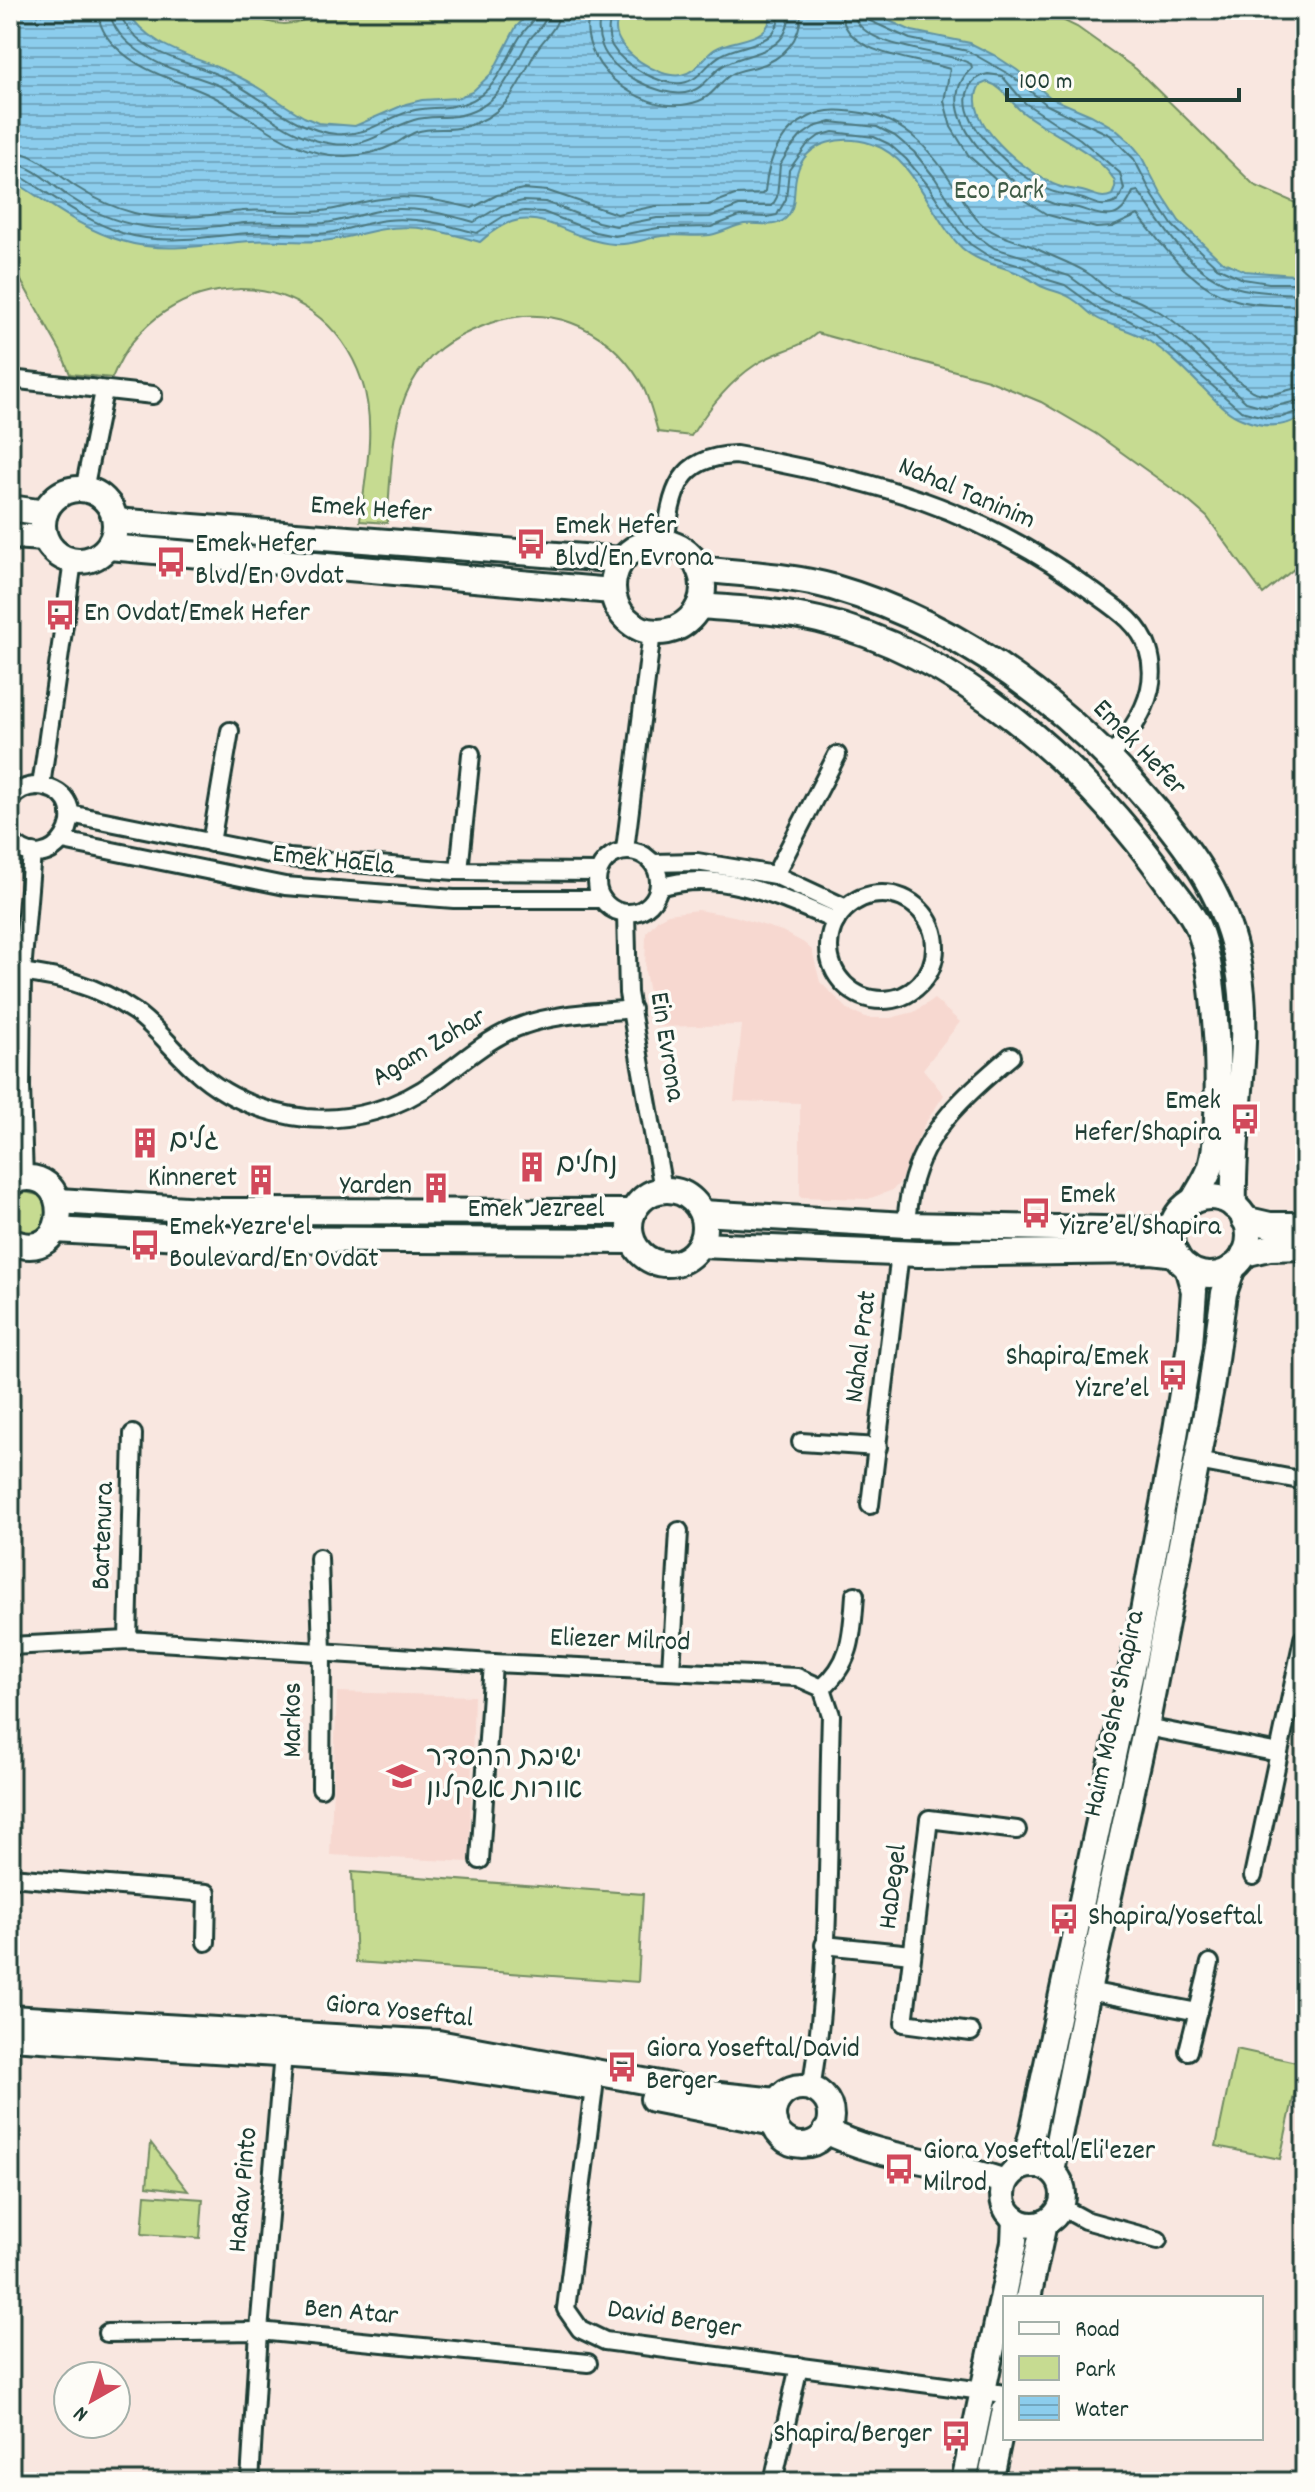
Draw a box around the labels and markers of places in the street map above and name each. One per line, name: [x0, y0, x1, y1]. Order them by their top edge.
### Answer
place label: Emek Hefer Blvd/En Evrona: [555, 508, 714, 580]
place label: Emek Hefer Blvd/En Ovdat: [195, 526, 344, 598]
bus stop icon: Emek Hefer Blvd/En Evrona: [514, 527, 548, 561]
bus stop icon: Emek Hefer Blvd/En Ovdat: [154, 545, 188, 579]
place label: En Ovdat/Emek Hefer: [84, 595, 310, 635]
bus stop icon: En Ovdat/Emek Hefer: [43, 598, 77, 632]
place label: Emek Hefer/Shapira: [1074, 1083, 1222, 1155]
bus stop icon: Emek Hefer/Shapira: [1228, 1102, 1262, 1136]
place label: גלים: [169, 1123, 219, 1163]
building icon: גלים: [128, 1126, 162, 1160]
place label: נחלים: [556, 1147, 618, 1187]
building icon: נחלים: [515, 1150, 549, 1184]
place label: Kinneret: [148, 1160, 237, 1200]
building icon: Kinneret: [244, 1163, 278, 1197]
place label: Yarden: [340, 1168, 412, 1208]
building icon: Yarden: [419, 1171, 453, 1205]
place label: Emek Yizre’el/Shapira: [1060, 1177, 1222, 1249]
bus stop icon: Emek Yizre’el/Shapira: [1019, 1196, 1053, 1230]
place label: Emek Yezre'el Boulevard/En Ovdat: [169, 1209, 379, 1281]
bus stop icon: Emek Yezre'el Boulevard/En Ovdat: [128, 1228, 162, 1262]
place label: Shapira/Emek Yizre’el: [1005, 1339, 1149, 1411]
bus stop icon: Shapira/Emek Yizre’el: [1156, 1358, 1190, 1392]
place label: ישיבת ההסדר אורות אשקלון: [426, 1740, 583, 1812]
school or university icon: ישיבת ההסדר אורות אשקלון: [385, 1759, 419, 1793]
place label: Shapira/Yoseftal: [1088, 1899, 1263, 1939]
bus stop icon: Shapira/Yoseftal: [1047, 1902, 1081, 1936]
place label: Giora Yoseftal/David Berger: [646, 2031, 860, 2103]
bus stop icon: Giora Yoseftal/David Berger: [605, 2050, 639, 2084]
place label: Giora Yoseftal/Eli'ezer Milrod: [923, 2133, 1156, 2205]
bus stop icon: Giora Yoseftal/Eli'ezer Milrod: [882, 2152, 916, 2186]
place label: Shapira/Berger: [773, 2416, 933, 2456]
bus stop icon: Shapira/Berger: [939, 2419, 973, 2453]

